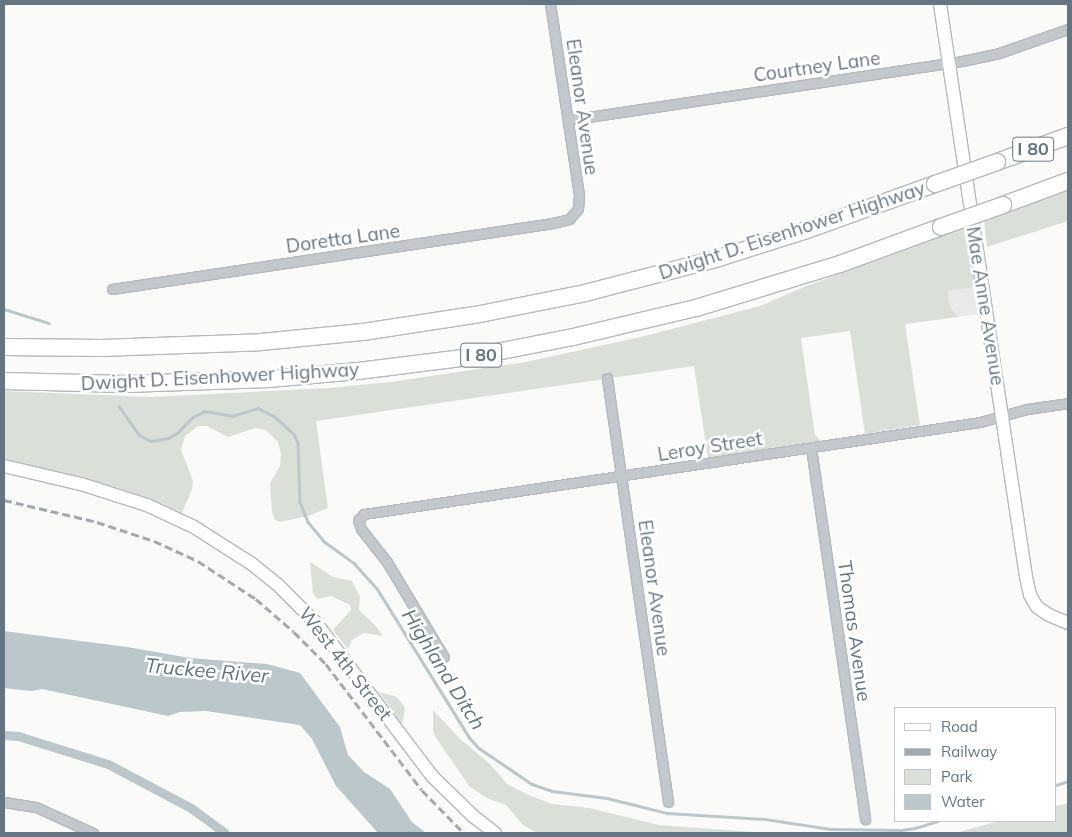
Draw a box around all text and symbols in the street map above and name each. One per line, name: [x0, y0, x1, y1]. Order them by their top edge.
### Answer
street label: Eleanor Avenue: [561, 37, 603, 177]
street label: Courtney Lane: [752, 47, 882, 87]
road number: I 80: [1012, 134, 1054, 164]
street label: Dwight D. Eisenhower Highway: [656, 177, 928, 285]
street label: Doretta Lane: [285, 220, 401, 258]
street label: Mae Anne Avenue: [961, 225, 1009, 387]
road number: I 80: [460, 340, 502, 370]
street label: Dwight D. Eisenhower Highway: [80, 358, 360, 396]
street label: Leroy Street: [656, 427, 764, 467]
street label: Eleanor Avenue: [633, 518, 675, 658]
street label: Thomas Avenue: [833, 559, 875, 703]
street label: West 4th Street: [294, 603, 396, 725]
water label: Highland Ditch: [397, 604, 491, 734]
water label: Truckee River: [144, 653, 270, 687]
legend: [894, 707, 1057, 822]
text: Road: [941, 717, 978, 736]
text: Railway: [941, 742, 997, 761]
text: Park: [941, 767, 973, 786]
text: Water: [941, 792, 985, 811]

